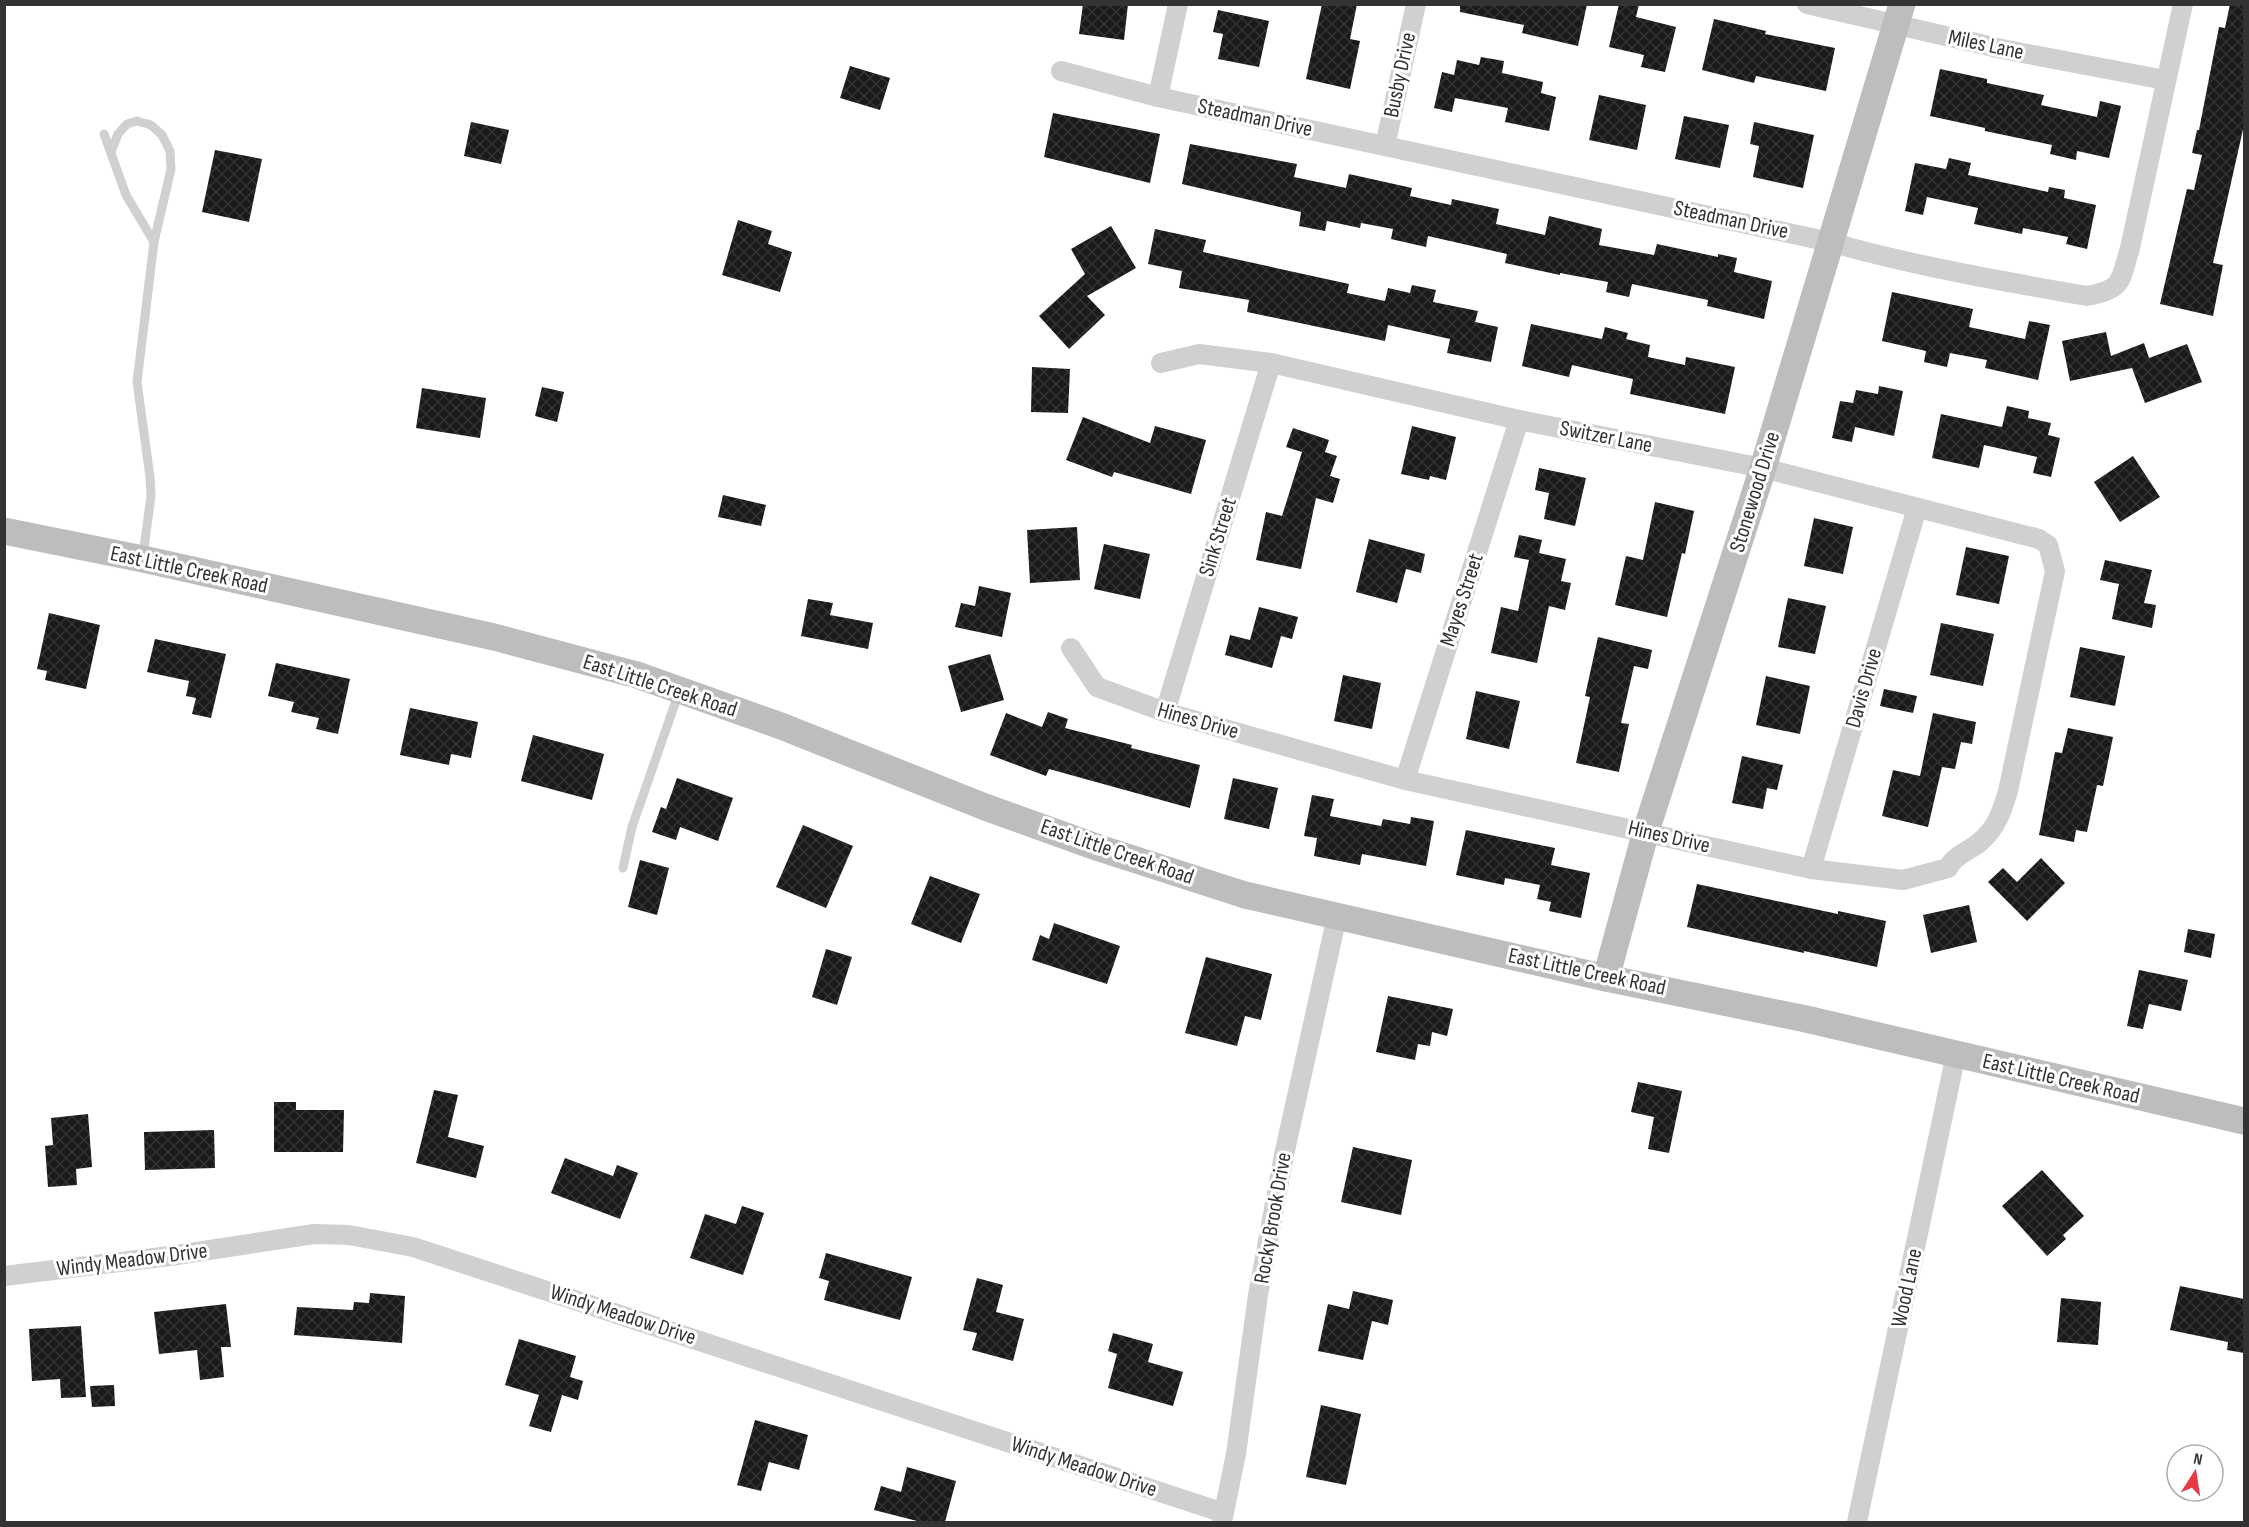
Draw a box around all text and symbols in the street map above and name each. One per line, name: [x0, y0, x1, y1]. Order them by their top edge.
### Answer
street label: Miles Lane: [1946, 24, 2026, 66]
street label: Busby Drive: [1378, 30, 1422, 120]
street label: Steadman Drive: [1195, 93, 1315, 143]
street label: Steadman Drive: [1671, 195, 1791, 245]
street label: Switzer Lane: [1557, 415, 1655, 459]
street label: Stonewood Drive: [1724, 428, 1786, 556]
street label: Sink Street: [1193, 494, 1243, 580]
street label: East Little Creek Road: [108, 540, 270, 600]
street label: Mayes Street: [1434, 550, 1490, 650]
street label: Davis Drive: [1840, 645, 1888, 731]
street label: East Little Creek Road: [580, 648, 740, 724]
street label: Hines Drive: [1154, 697, 1242, 745]
street label: East Little Creek Road: [1037, 813, 1197, 891]
street label: Hines Drive: [1625, 814, 1713, 860]
street label: East Little Creek Road: [1506, 942, 1668, 1002]
street label: East Little Creek Road: [1980, 1048, 2142, 1110]
street label: Rocky Brook Drive: [1248, 1150, 1298, 1286]
street label: Windy Meadow Drive: [55, 1237, 209, 1283]
street label: Wood Lane: [1886, 1246, 1928, 1330]
street label: Windy Meadow Drive: [547, 1279, 699, 1351]
street label: Windy Meadow Drive: [1008, 1431, 1160, 1503]
north arrow: [2165, 1443, 2225, 1503]
text: N: [2192, 1450, 2204, 1470]

